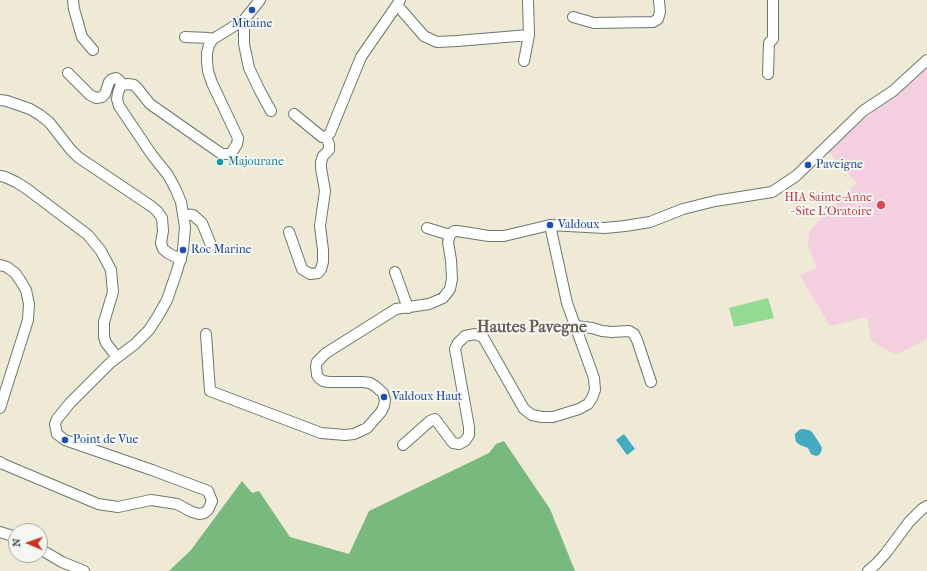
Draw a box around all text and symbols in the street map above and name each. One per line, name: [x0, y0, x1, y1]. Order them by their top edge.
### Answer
marker: Mitaine: [247, 5, 257, 15]
place label: Mitaine: [232, 17, 272, 31]
place label: Majourane: [228, 155, 284, 169]
marker: Majourane: [215, 157, 225, 167]
place label: Paveigne: [816, 158, 863, 172]
marker: Paveigne: [803, 160, 813, 170]
place label: HIA Sainte-Anne - Site L'Oratoire: [784, 191, 872, 219]
marker: HIA Sainte-Anne - Site L'Oratoire: [875, 199, 887, 211]
place label: Valdoux: [558, 218, 599, 232]
marker: Valdoux: [545, 220, 555, 230]
place label: Roc Marine: [191, 243, 252, 257]
marker: Roc Marine: [178, 245, 188, 255]
district label: Hautes Pavegne: [477, 318, 587, 338]
place label: Valdoux Haut: [392, 390, 462, 404]
marker: Valdoux Haut: [379, 392, 389, 402]
place label: Point de Vue: [73, 433, 139, 447]
marker: Point de Vue: [60, 435, 70, 445]
north arrow: [8, 523, 48, 563]
text: N: [10, 538, 23, 547]

